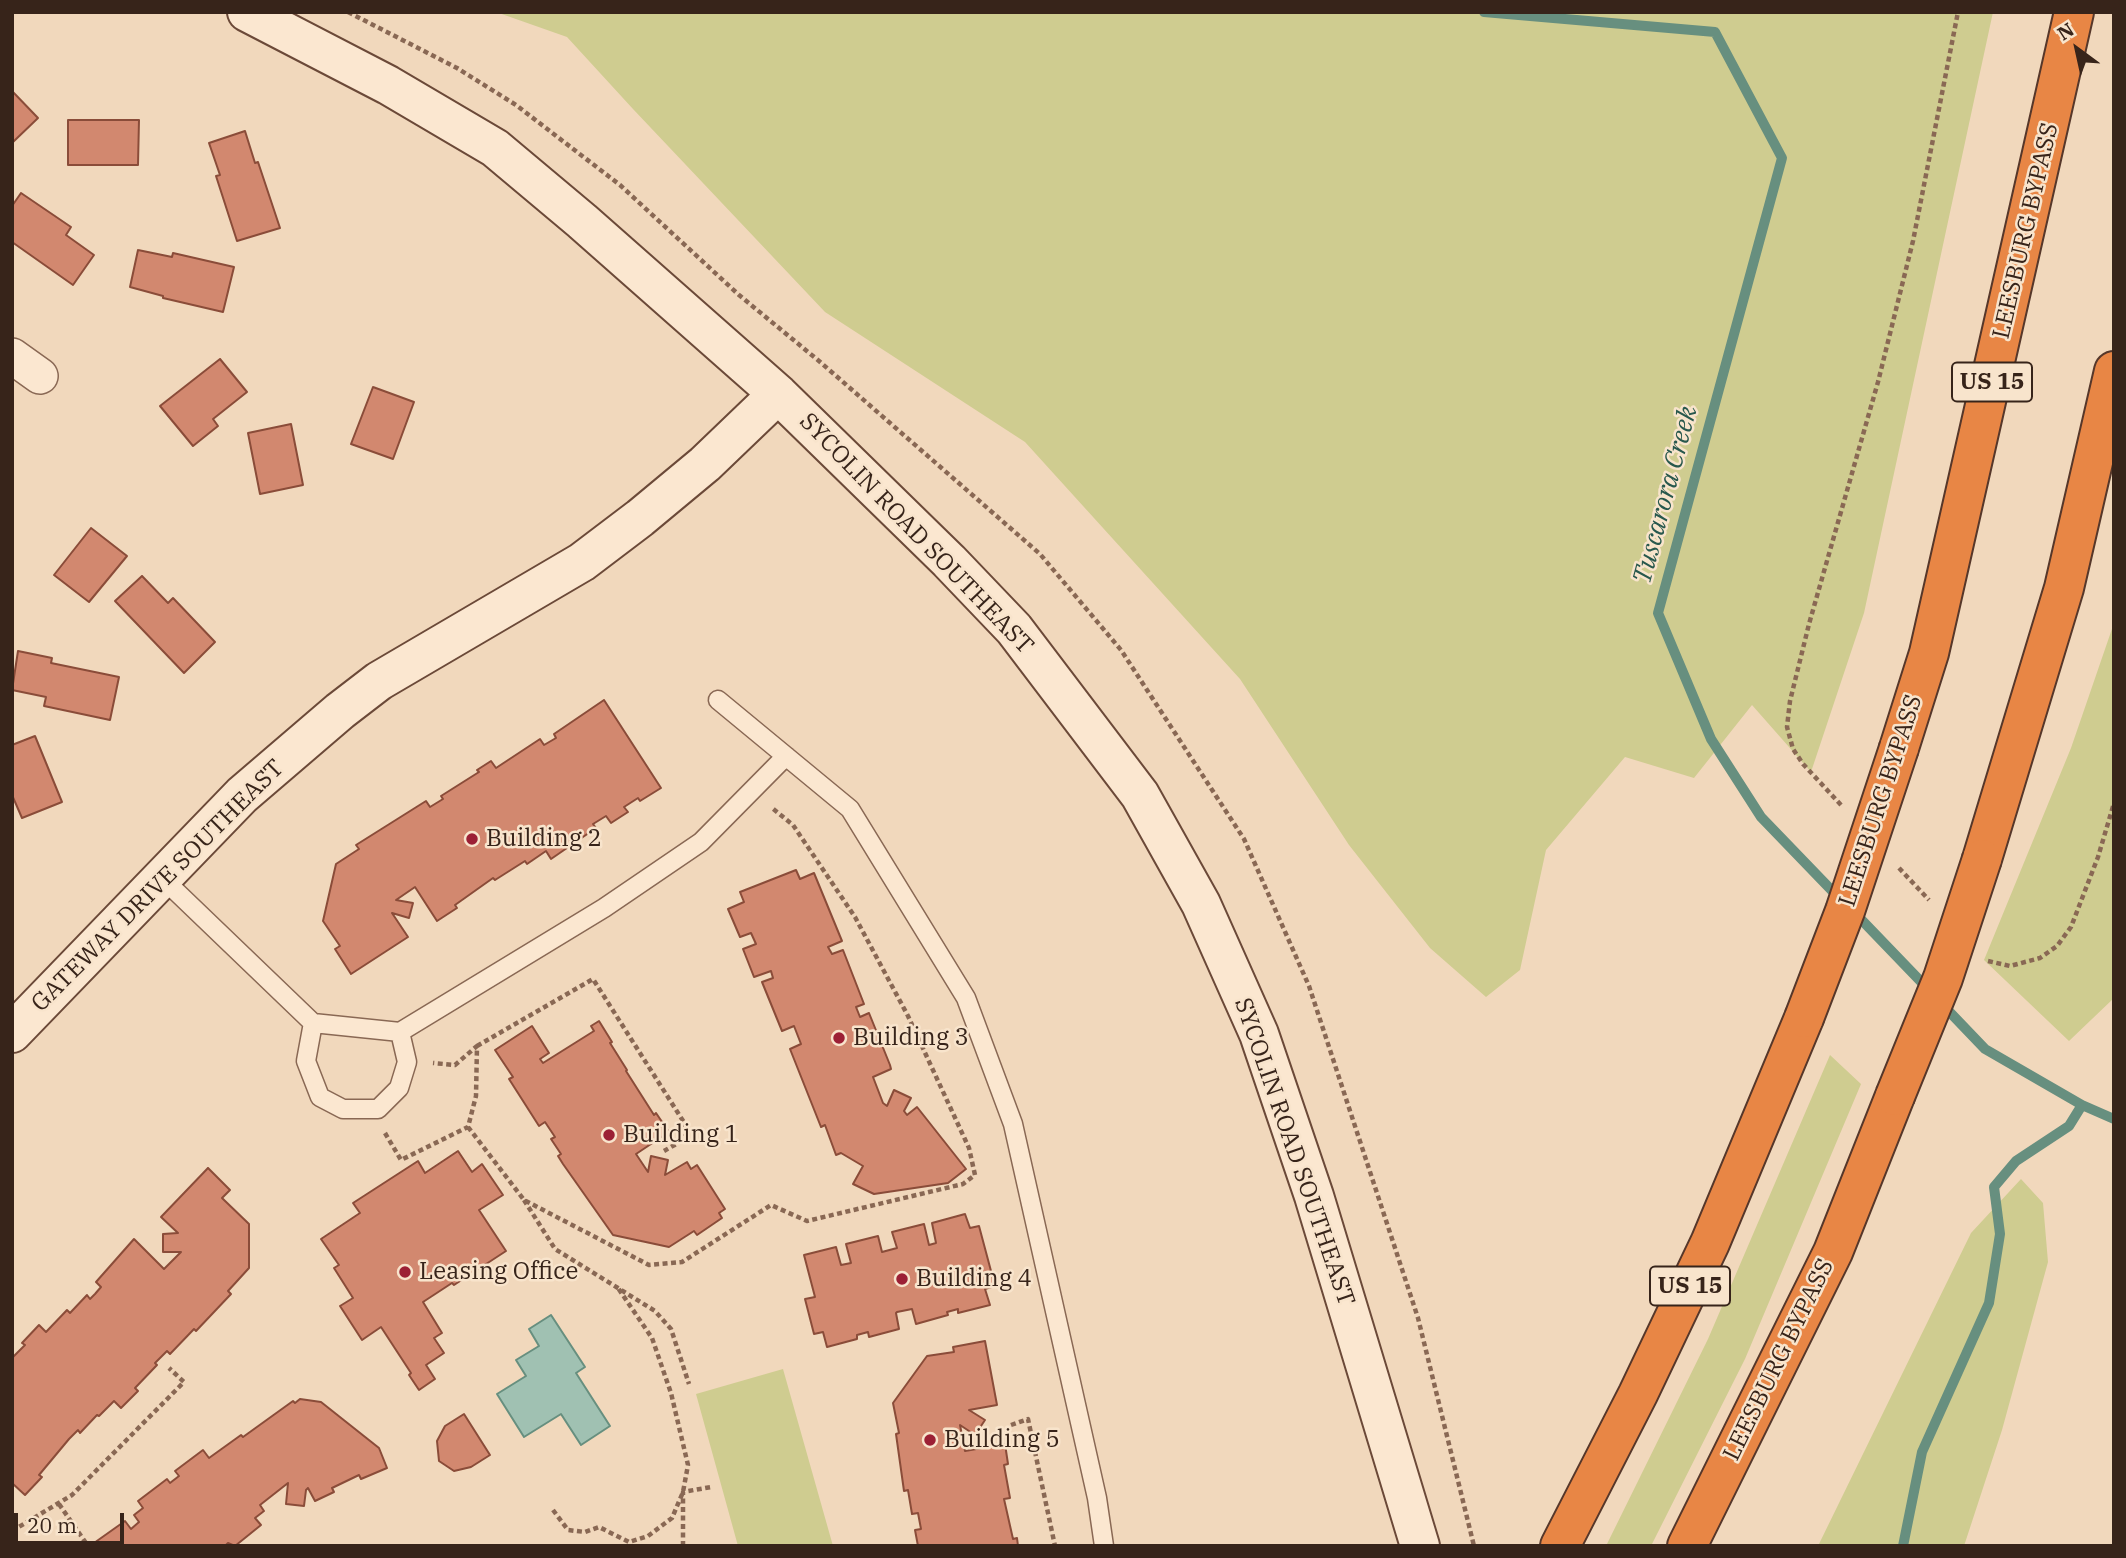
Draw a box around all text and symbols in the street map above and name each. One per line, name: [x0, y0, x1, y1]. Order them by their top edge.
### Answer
north arrow: [2042, 14, 2112, 84]
text: N: [2053, 17, 2078, 46]
street label: LEESBURG BYPASS: [1987, 120, 2065, 342]
road number: US 15: [1952, 362, 2032, 402]
water label: Tuscarora Creek: [1627, 403, 1705, 587]
street label: SYCOLIN ROAD SOUTHEAST: [793, 408, 1039, 660]
street label: LEESBURG BYPASS: [1833, 692, 1929, 910]
street label: GATEWAY DRIVE SOUTHEAST: [26, 754, 290, 1018]
place label: Building 2: [486, 825, 602, 853]
marker: Building 2: [464, 831, 480, 847]
street label: SYCOLIN ROAD SOUTHEAST: [1228, 994, 1360, 1310]
place label: Building 3: [853, 1024, 969, 1052]
marker: Building 3: [831, 1030, 847, 1046]
place label: Building 1: [623, 1121, 739, 1149]
marker: Building 1: [601, 1127, 617, 1143]
street label: LEESBURG BYPASS: [1718, 1255, 1840, 1465]
place label: Leasing Office: [419, 1258, 578, 1286]
marker: Leasing Office: [397, 1264, 413, 1280]
place label: Building 4: [916, 1265, 1032, 1293]
road number: US 15: [1650, 1266, 1730, 1306]
marker: Building 4: [894, 1271, 910, 1287]
place label: Building 5: [944, 1426, 1060, 1454]
marker: Building 5: [922, 1432, 938, 1448]
scale bar: [18, 1498, 128, 1542]
text: 20 m: [27, 1511, 77, 1539]

